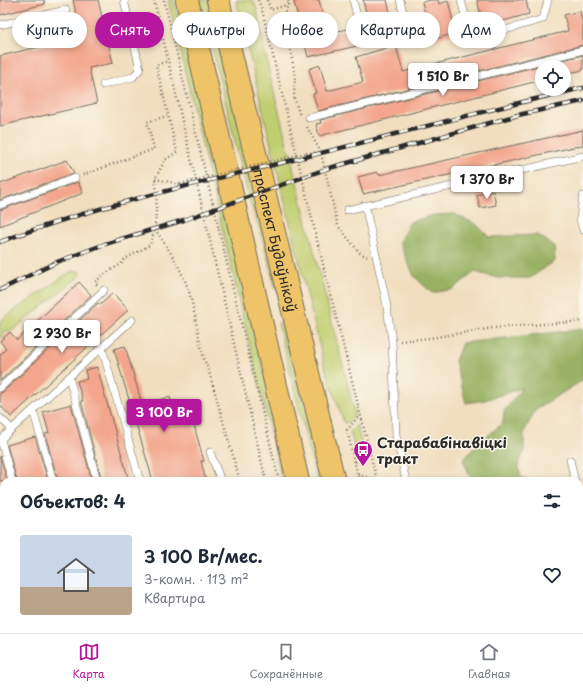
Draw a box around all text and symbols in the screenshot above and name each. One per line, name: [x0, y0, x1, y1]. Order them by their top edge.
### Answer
chip: Купить: [12, 12, 87, 48]
chip: Снять: [95, 12, 164, 48]
chip: Фильтры: [172, 12, 259, 48]
chip: Новое: [267, 12, 338, 48]
chip: Квартира: [346, 12, 440, 48]
chip: Дом: [448, 12, 506, 48]
map controls: [535, 60, 571, 96]
button: locate: [535, 60, 571, 96]
pin: 1 510 Br: [402, 63, 484, 97]
text: 1 510 Br: [417, 66, 469, 85]
street label: праспект Будаўнікоў: [249, 166, 303, 314]
pin: 1 370 Br: [446, 166, 528, 200]
text: 1 370 Br: [460, 169, 514, 188]
pin: 2 930 Br: [21, 320, 103, 354]
text: 2 930 Br: [33, 323, 91, 342]
pin: 3 100 Br: [123, 399, 205, 433]
text: 3 100 Br: [136, 402, 192, 421]
place label: Старабабінавіцкі тракт: [376, 432, 507, 469]
bus stop icon: Старабабінавіцкі тракт: [352, 439, 374, 467]
text: Объектов: 4: [20, 488, 125, 514]
icon: filters: [541, 490, 563, 512]
text: 3 100 Br/мес.: [144, 543, 262, 569]
icon: home: [52, 551, 100, 599]
icon: heart: [541, 564, 563, 586]
text: 3-комн. · 113 m²: [144, 569, 249, 588]
text: Квартира: [144, 588, 205, 607]
tab: Карта: [72, 641, 105, 682]
tab: Сохранённые: [250, 641, 323, 682]
tab: Главная: [468, 641, 511, 682]

